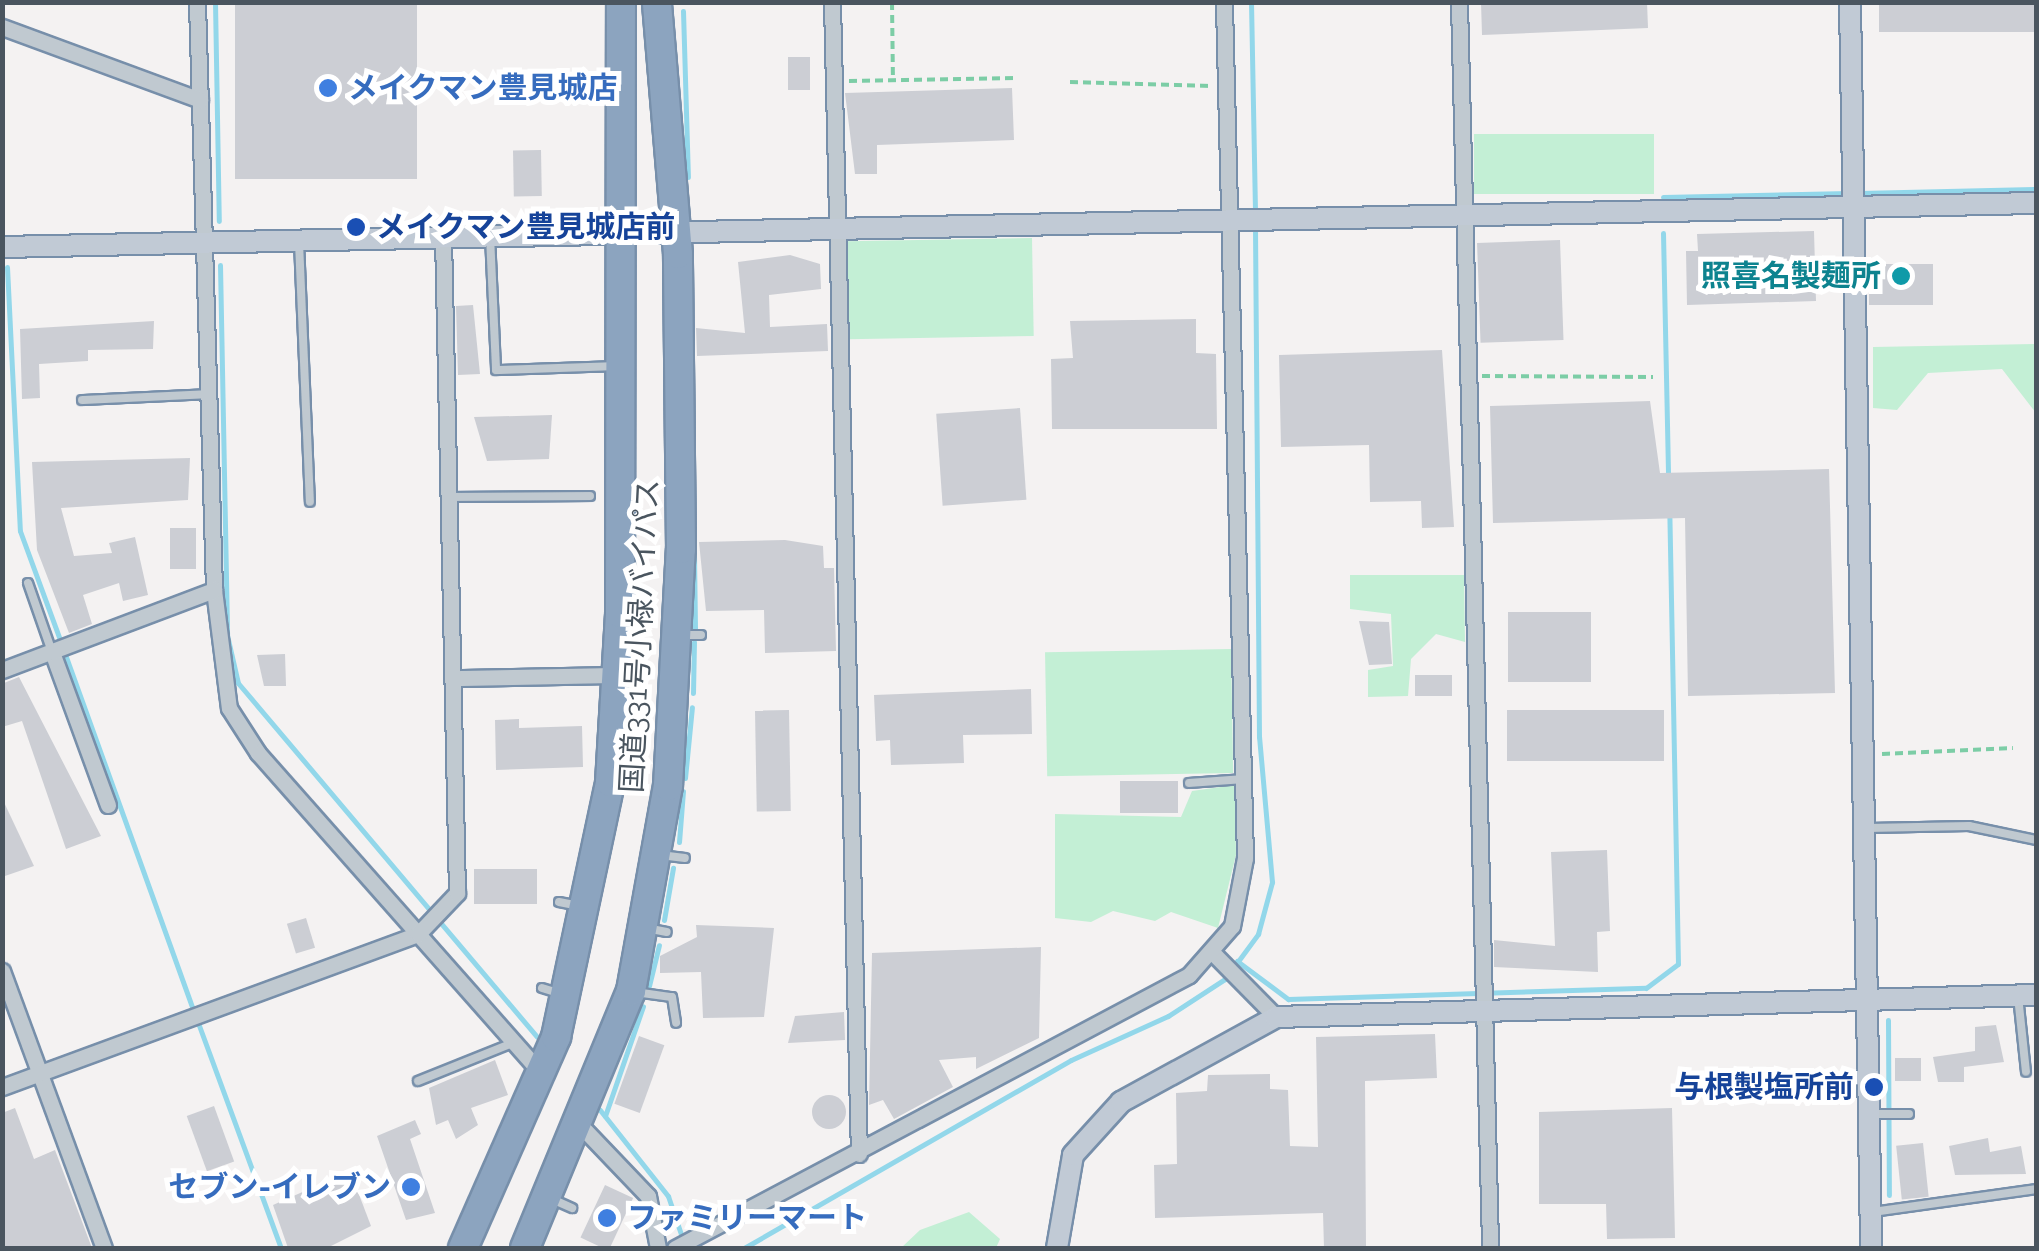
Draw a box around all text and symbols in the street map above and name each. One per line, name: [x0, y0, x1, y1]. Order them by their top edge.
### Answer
place label: メイクマン豊見城店: [348, 70, 618, 106]
marker: メイクマン豊見城店: [317, 77, 339, 99]
place label: メイクマン豊見城店前: [376, 209, 676, 245]
marker: メイクマン豊見城店前: [345, 216, 367, 238]
place label: 照喜名製麺所: [1701, 258, 1881, 294]
marker: 照喜名製麺所: [1890, 265, 1912, 287]
street label: 国道331号小禄バイパス: [614, 478, 666, 794]
place label: 与根製塩所前: [1674, 1069, 1854, 1105]
marker: 与根製塩所前: [1863, 1076, 1885, 1098]
place label: セブン-イレブン: [168, 1169, 391, 1205]
marker: セブン-イレブン: [400, 1176, 422, 1198]
place label: ファミリーマート: [627, 1200, 867, 1236]
marker: ファミリーマート: [596, 1207, 618, 1229]

